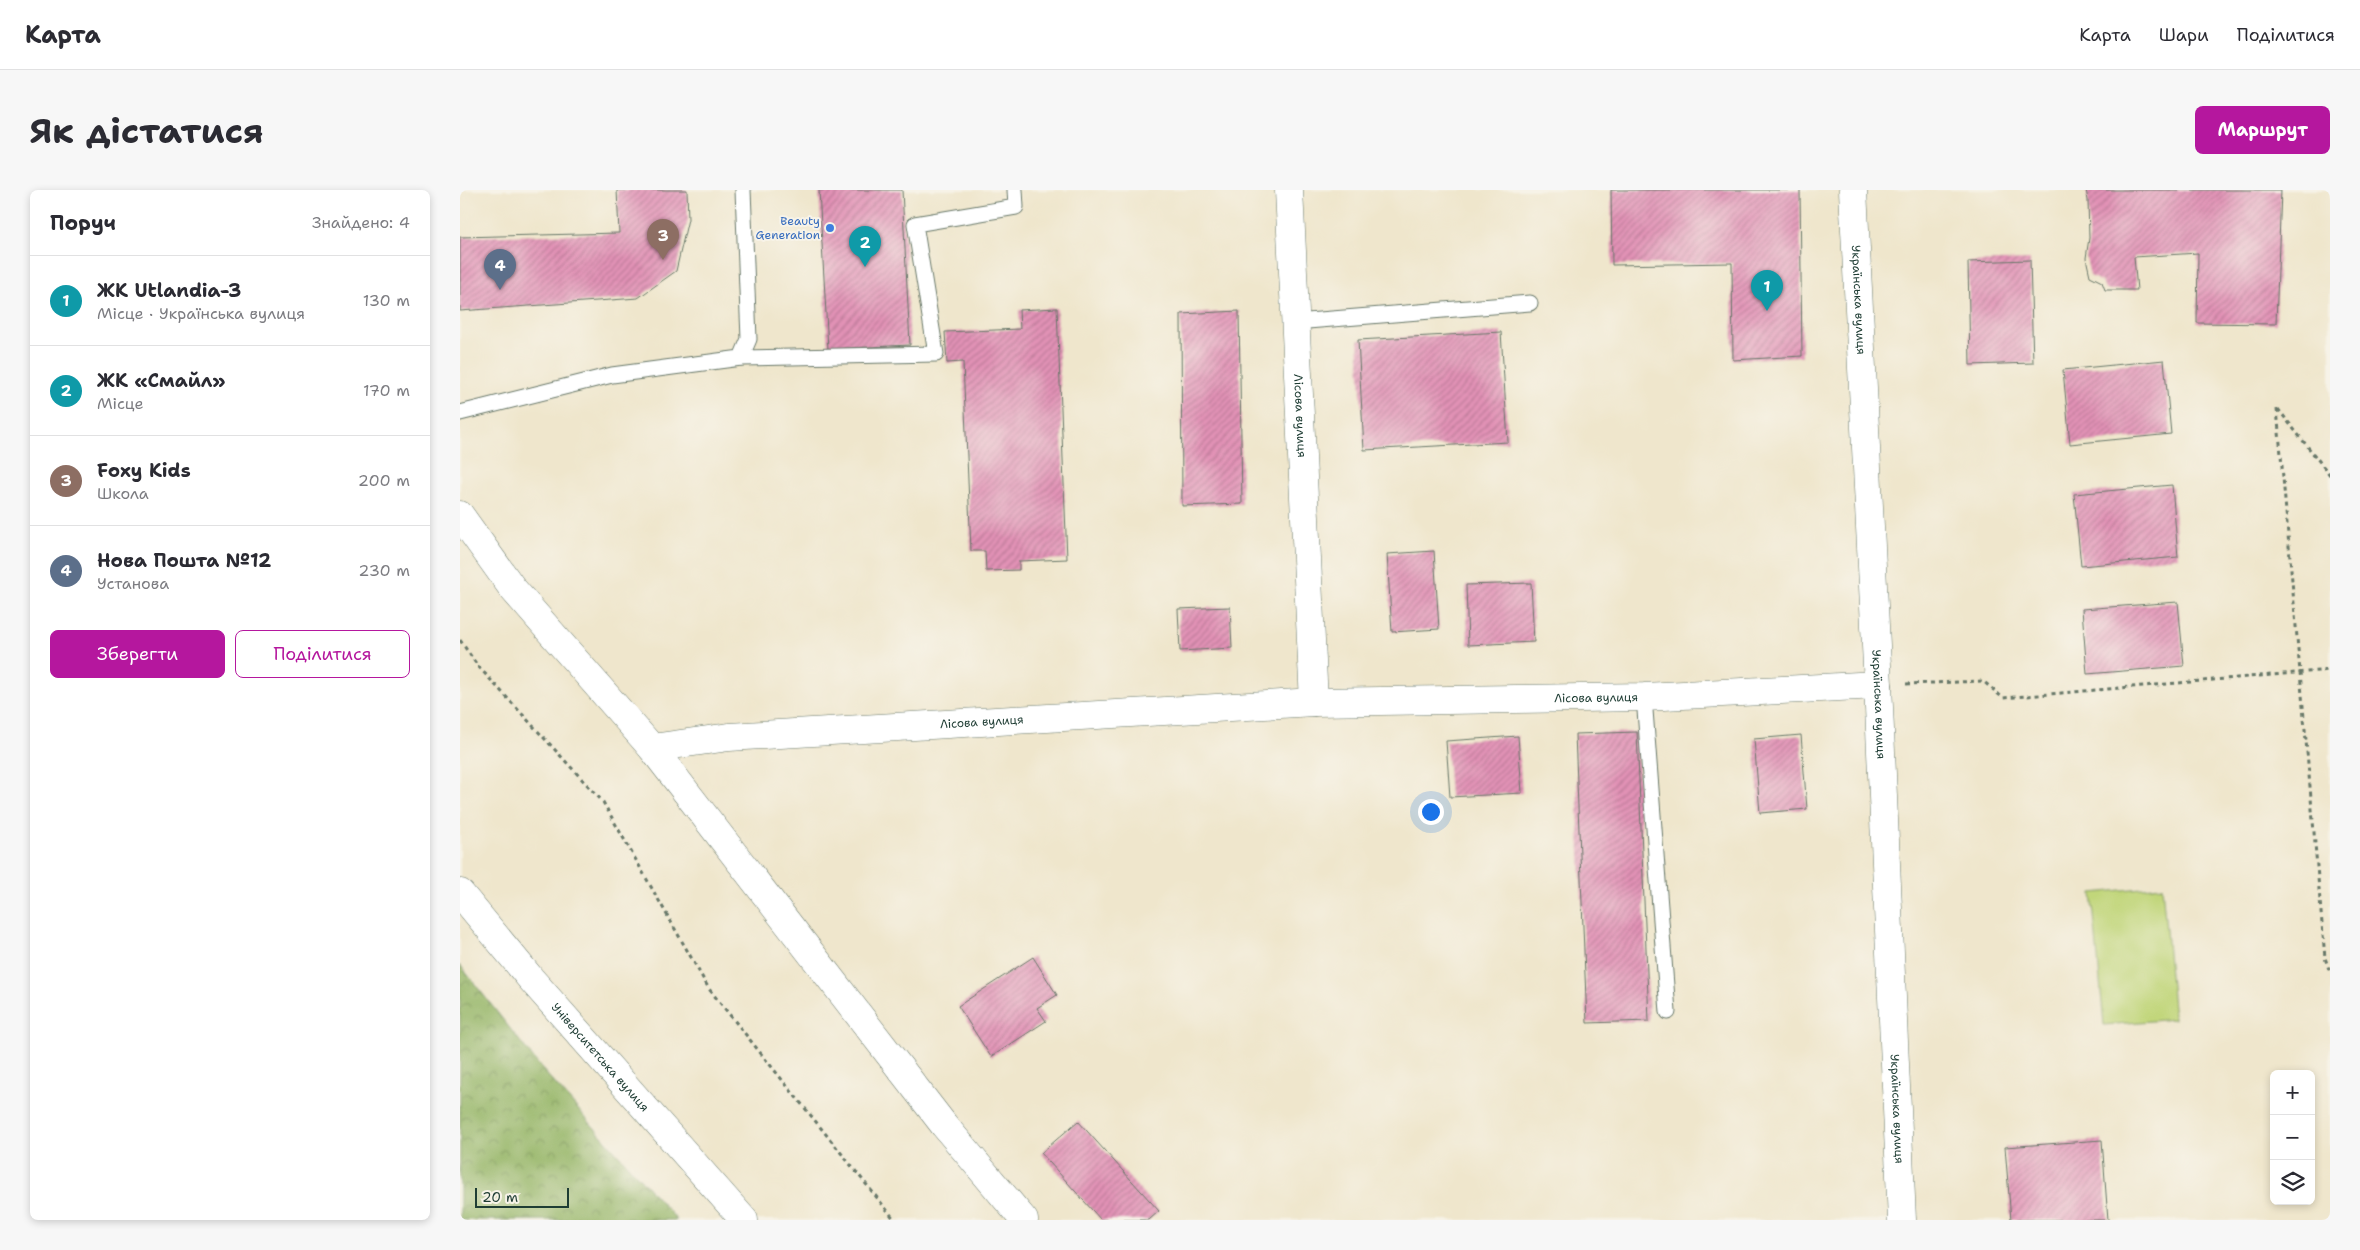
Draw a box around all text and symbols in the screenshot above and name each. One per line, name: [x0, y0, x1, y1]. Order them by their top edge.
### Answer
text: Карта: [25, 19, 101, 51]
text: Карта: [2079, 23, 2131, 47]
text: Шари: [2159, 23, 2209, 47]
text: Поділитися: [2237, 23, 2335, 47]
button: Маршрут: [2195, 106, 2330, 154]
text: Як дістатися: [30, 107, 264, 154]
text: Поруч: [50, 209, 116, 237]
text: Знайдено: 4: [312, 212, 410, 233]
place label: Beauty Generation: [755, 213, 820, 243]
pin: 3: [647, 219, 679, 260]
marker: Beauty Generation: [824, 222, 836, 234]
pin: 2: [849, 226, 881, 267]
street label: Українська вулиця: [1848, 245, 1869, 355]
pin: 4: [484, 249, 516, 290]
pin: 1: [1751, 270, 1783, 311]
text: ЖК Utlandia-3: [97, 278, 241, 303]
text: 1: [62, 290, 70, 311]
text: 130 m: [363, 290, 410, 311]
text: Місце · Українська вулиця: [97, 303, 305, 324]
text: ЖК «Смайл»: [97, 368, 225, 393]
street label: Лісова вулиця: [1290, 373, 1310, 458]
text: 2: [60, 380, 72, 401]
text: 170 m: [363, 380, 410, 401]
text: Місце: [97, 393, 144, 414]
text: Foxy Kids: [97, 458, 191, 483]
text: 3: [60, 470, 72, 491]
text: 200 m: [358, 470, 410, 491]
text: Школа: [97, 483, 149, 504]
text: Нова Пошта №12: [97, 548, 271, 573]
text: 4: [60, 560, 72, 581]
text: 230 m: [358, 560, 410, 581]
text: Установа: [97, 573, 169, 594]
button: Зберегти: [50, 630, 225, 678]
button: Поділитися: [235, 630, 410, 678]
street label: Українська вулиця: [1868, 649, 1889, 759]
street label: Лісова вулиця: [1554, 689, 1638, 706]
street label: Лісова вулиця: [939, 711, 1024, 732]
your location: [1418, 799, 1444, 825]
street label: Університетська вулиця: [548, 1000, 653, 1115]
street label: Українська вулиця: [1887, 1054, 1907, 1164]
map controls: [2270, 1070, 2315, 1205]
button: +: [2270, 1070, 2315, 1115]
button: −: [2270, 1115, 2315, 1160]
button: layers: [2270, 1160, 2315, 1205]
scale bar: [475, 1185, 569, 1208]
text: 20 m: [482, 1188, 518, 1206]

